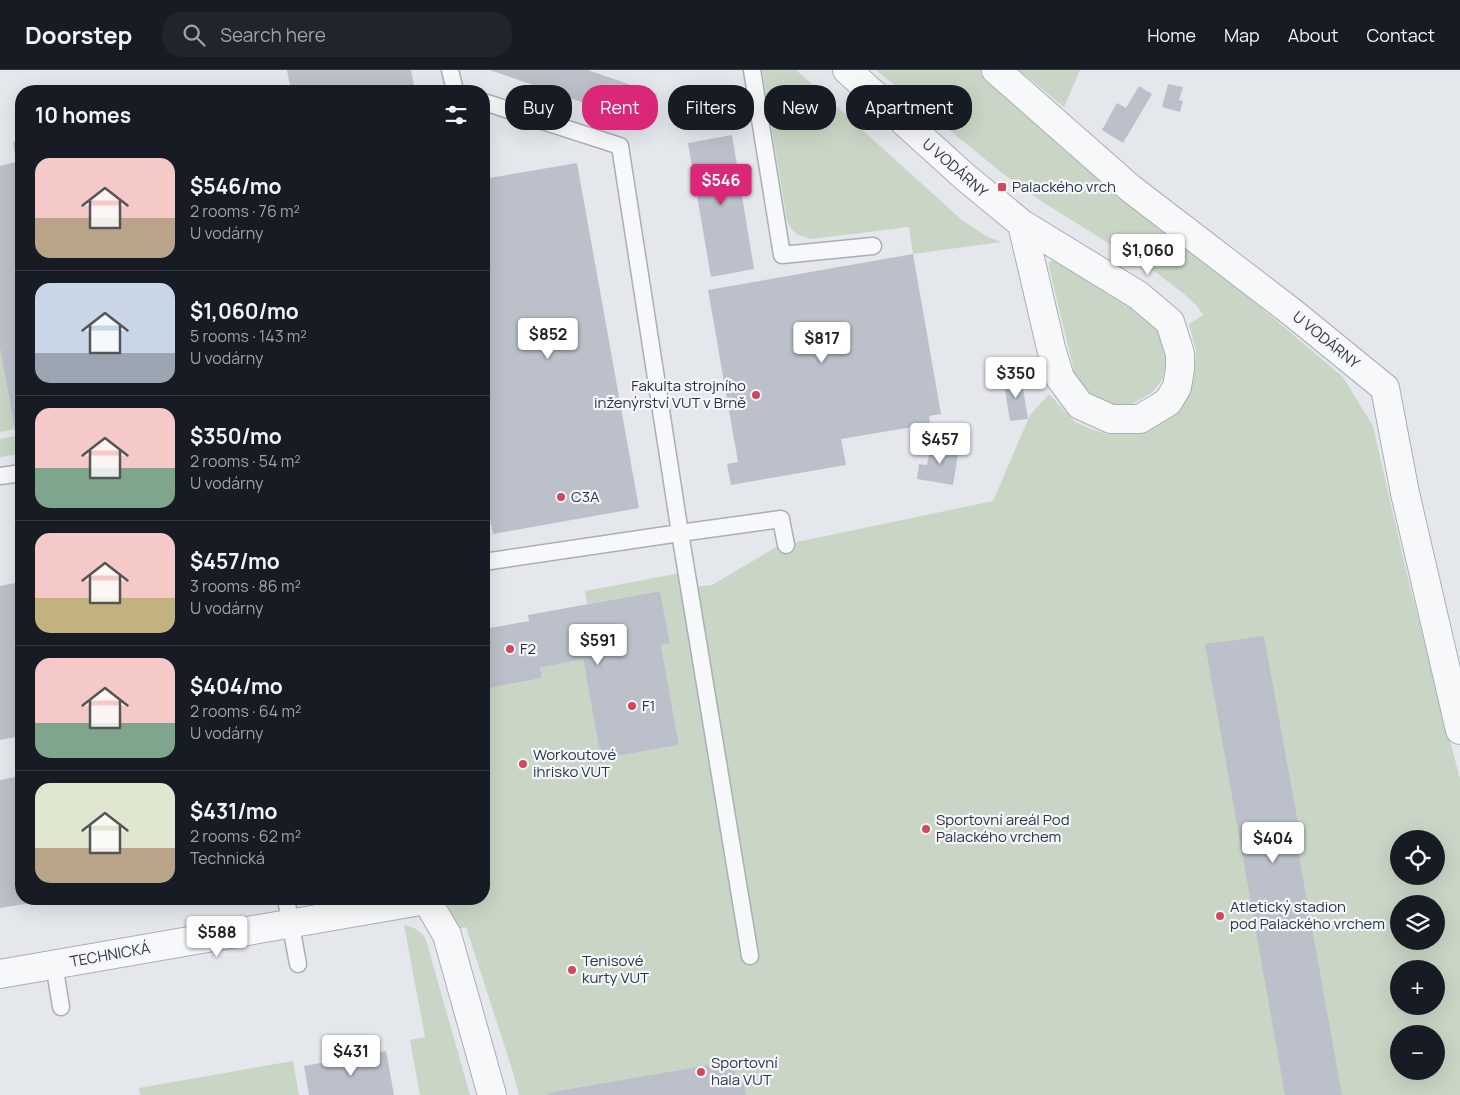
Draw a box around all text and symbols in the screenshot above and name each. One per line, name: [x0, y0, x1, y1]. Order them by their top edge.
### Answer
search box: [162, 12, 512, 57]
text: Doorstep: [25, 18, 132, 51]
icon: search: [180, 21, 208, 49]
text: Search here: [220, 22, 326, 48]
text: Home: [1147, 23, 1196, 47]
text: Map: [1224, 23, 1260, 47]
text: About: [1288, 23, 1338, 47]
text: Contact: [1366, 23, 1435, 47]
chip: Buy: [505, 85, 572, 130]
chip: Rent: [582, 85, 658, 130]
chip: Filters: [668, 85, 754, 130]
chip: New: [764, 85, 836, 130]
chip: Apartment: [846, 85, 972, 130]
text: 10 homes: [35, 101, 131, 129]
icon: filters: [442, 101, 470, 129]
street label: U VODÁRNY: [918, 133, 993, 202]
pin: $546: [691, 164, 751, 206]
text: $546: [701, 169, 741, 191]
text: $546/mo: [190, 172, 281, 200]
place label: Palackého vrch: [1012, 176, 1116, 197]
icon: home: [75, 178, 135, 238]
marker: Palackého vrch: [996, 181, 1008, 193]
text: 2 rooms · 76 m²: [190, 200, 300, 222]
text: U vodárny: [190, 222, 263, 244]
pin: $1,060: [1107, 234, 1189, 276]
text: $1,060: [1122, 239, 1174, 261]
text: $1,060/mo: [190, 297, 299, 325]
icon: home: [75, 303, 135, 363]
street label: U VODÁRNY: [1288, 306, 1365, 374]
pin: $852: [518, 318, 578, 360]
pin: $817: [792, 322, 852, 364]
text: $852: [529, 323, 567, 345]
text: 5 rooms · 143 m²: [190, 325, 307, 347]
text: $817: [804, 327, 840, 349]
text: U vodárny: [190, 347, 263, 369]
pin: $350: [986, 356, 1046, 399]
text: $350: [996, 362, 1036, 384]
place label: Fakulta strojního inženýrství VUT v Brně: [594, 375, 746, 413]
marker: Fakulta strojního inženýrství VUT v Brně: [750, 389, 762, 401]
text: $350/mo: [190, 422, 282, 450]
pin: $457: [910, 422, 970, 465]
icon: home: [75, 428, 135, 488]
text: $457: [921, 428, 959, 450]
text: 2 rooms · 54 m²: [190, 450, 301, 472]
text: U vodárny: [190, 472, 263, 494]
place label: C3A: [571, 486, 600, 507]
marker: C3A: [555, 491, 567, 503]
text: $457/mo: [190, 547, 280, 575]
icon: home: [75, 553, 135, 613]
text: 3 rooms · 86 m²: [190, 575, 301, 597]
text: U vodárny: [190, 597, 263, 619]
pin: $591: [568, 624, 628, 666]
text: $591: [580, 629, 616, 651]
place label: F2: [520, 638, 536, 659]
marker: F2: [504, 643, 516, 655]
text: $404/mo: [190, 672, 283, 700]
icon: home: [75, 678, 135, 738]
place label: F1: [642, 695, 655, 716]
text: 2 rooms · 64 m²: [190, 700, 301, 722]
marker: F1: [626, 700, 638, 712]
text: U vodárny: [190, 722, 263, 744]
place label: Workoutové ihrisko VUT: [533, 744, 616, 782]
marker: Workoutové ihrisko VUT: [517, 758, 529, 770]
text: $431/mo: [190, 797, 278, 825]
icon: home: [75, 803, 135, 863]
place label: Sportovní areál Pod Palackého vrchem: [936, 809, 1070, 847]
pin: $404: [1243, 822, 1303, 864]
marker: Sportovní areál Pod Palackého vrchem: [920, 823, 932, 835]
text: 2 rooms · 62 m²: [190, 825, 301, 847]
text: $404: [1253, 827, 1293, 849]
map controls: [1390, 830, 1445, 1080]
button: locate: [1390, 830, 1445, 885]
text: Technická: [190, 847, 265, 869]
button: layers: [1390, 895, 1445, 950]
place label: Atletický stadion pod Palackého vrchem: [1230, 896, 1385, 934]
marker: Atletický stadion pod Palackého vrchem: [1214, 910, 1226, 922]
pin: $588: [187, 916, 247, 958]
text: $588: [197, 921, 237, 943]
street label: TECHNICKÁ: [68, 937, 152, 972]
place label: Tenisové kurty VUT: [582, 950, 649, 988]
button: +: [1390, 960, 1445, 1015]
marker: Tenisové kurty VUT: [566, 964, 578, 976]
button: −: [1390, 1025, 1445, 1080]
pin: $431: [321, 1034, 381, 1077]
text: $431: [333, 1040, 369, 1062]
place label: Sportovní hala VUT: [711, 1052, 778, 1090]
marker: Sportovní hala VUT: [695, 1066, 707, 1078]

